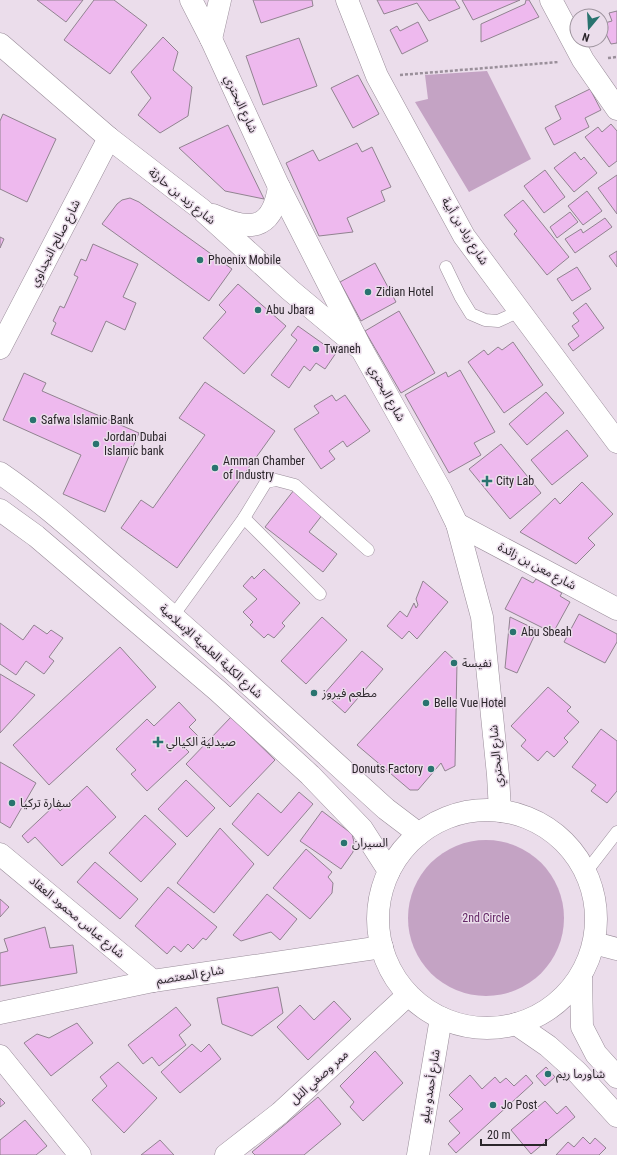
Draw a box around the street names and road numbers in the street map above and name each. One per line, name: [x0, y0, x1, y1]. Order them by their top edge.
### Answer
street label: شارع البحتري: [219, 73, 260, 136]
street label: شارع زيد بن حارثة: [145, 165, 218, 229]
street label: شارع زياد بن أبية: [437, 194, 492, 268]
street label: شارع صالح النجداوي: [27, 197, 85, 290]
street label: شارع البحتري: [363, 362, 408, 425]
street label: شارع معن بن زائدة: [495, 540, 578, 594]
street label: شارع الكلية العلمية الإسلامية: [155, 601, 265, 702]
street label: شارع البحتري: [486, 724, 508, 788]
street label: شارع عباس محمود العقاد: [25, 873, 127, 962]
street label: شارع المعتصم: [155, 963, 225, 989]
street label: ممر وصفي التل: [287, 1047, 353, 1109]
street label: شارع أحمدو بيلو: [417, 1048, 445, 1124]

